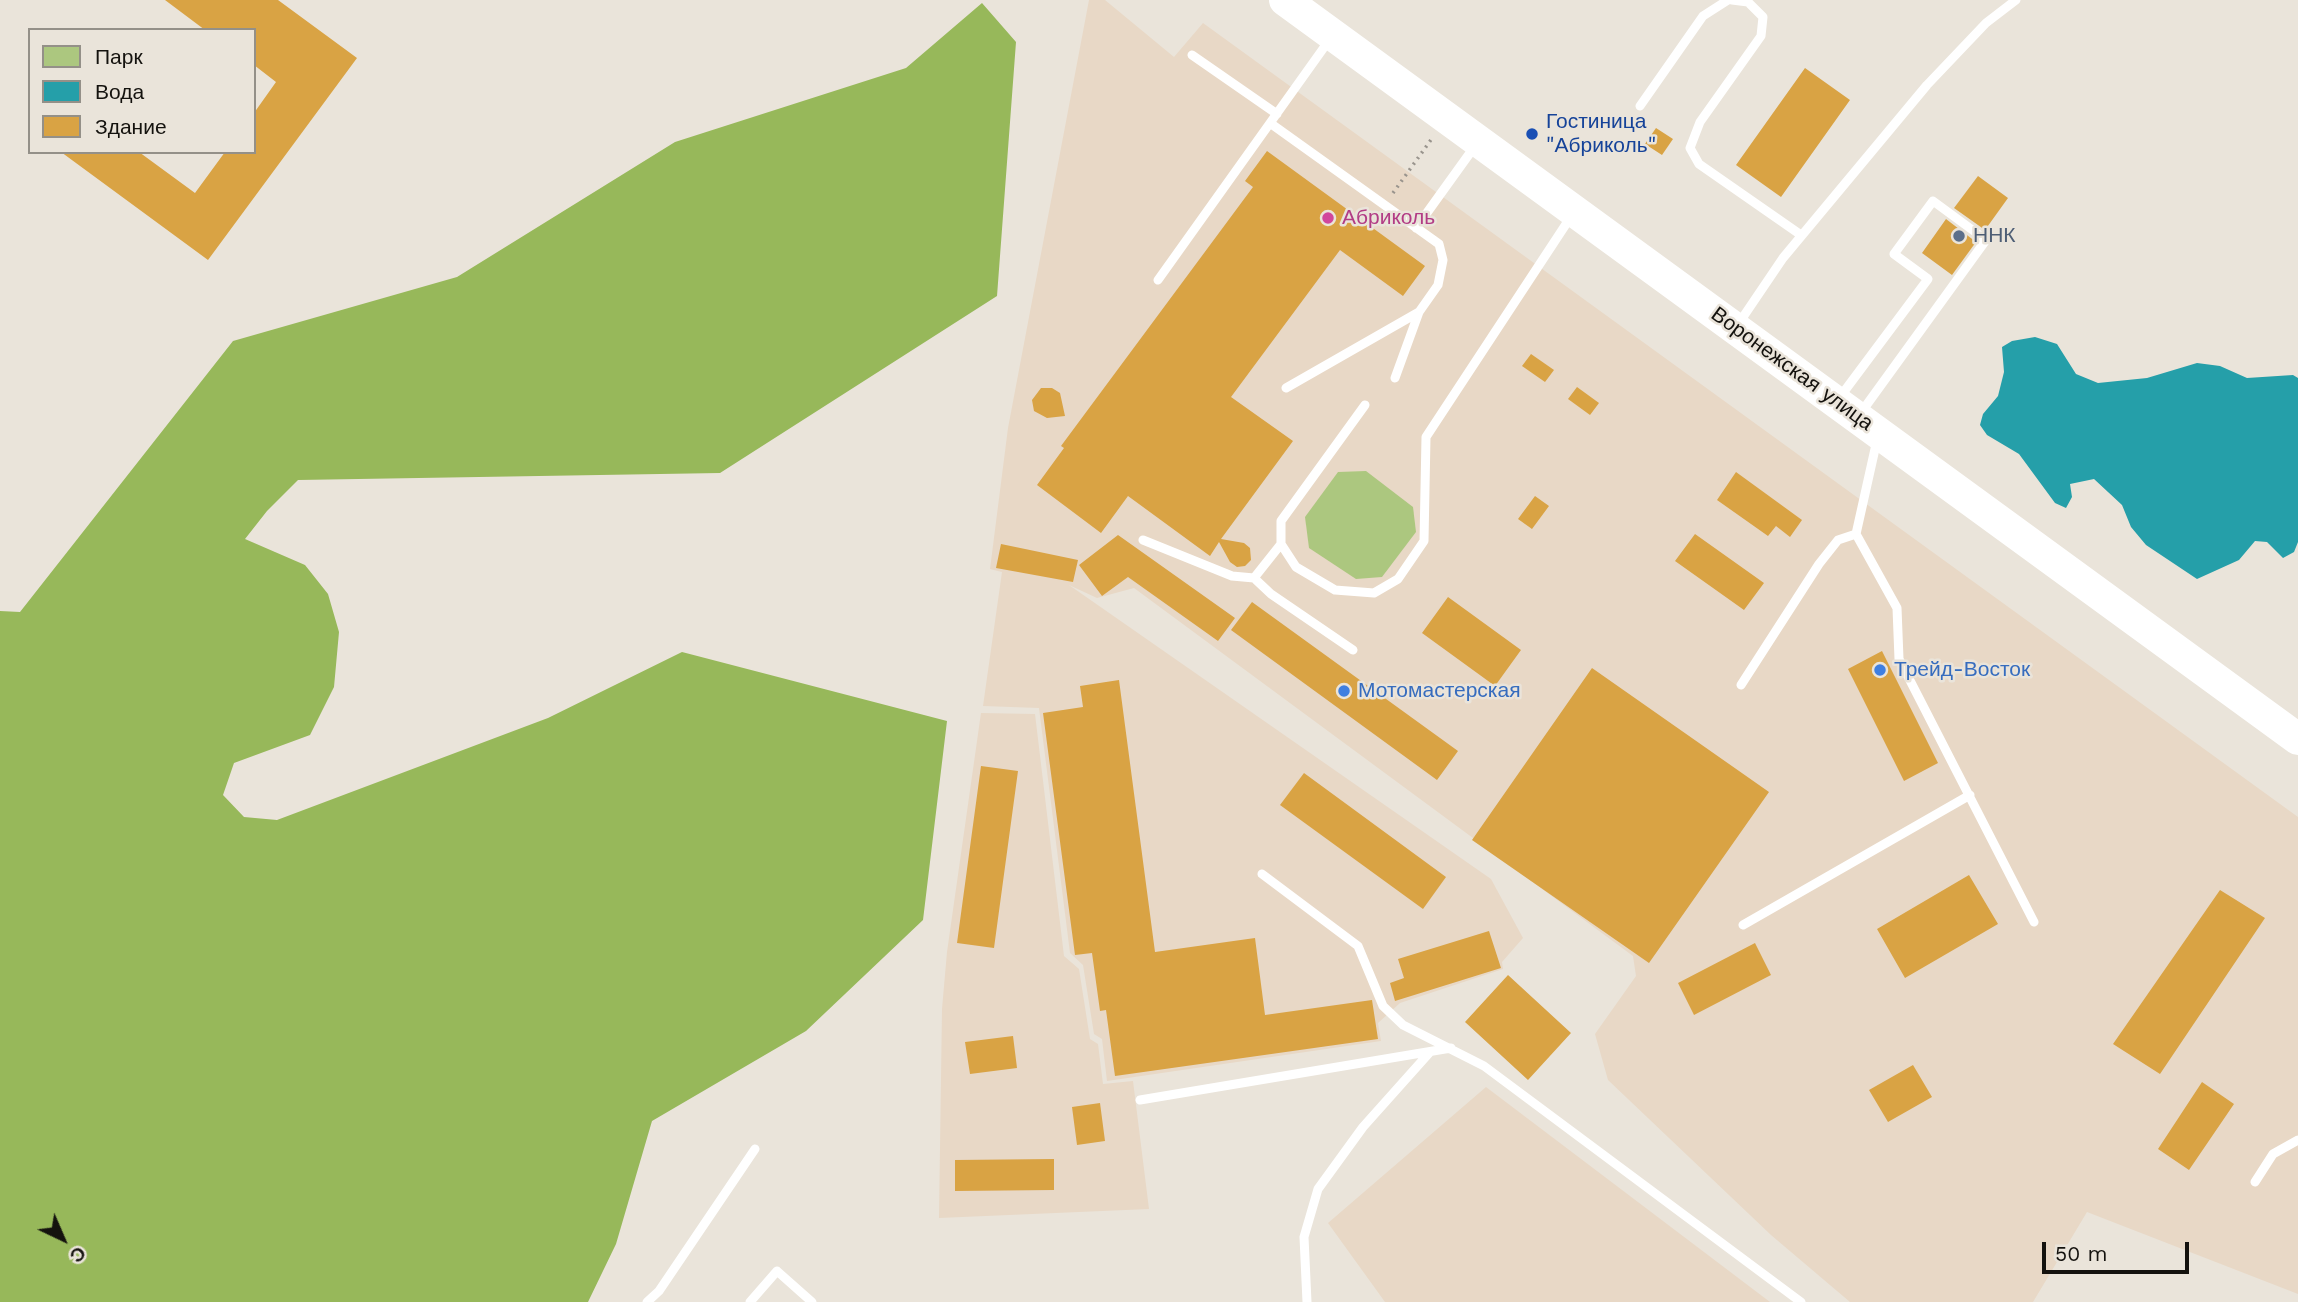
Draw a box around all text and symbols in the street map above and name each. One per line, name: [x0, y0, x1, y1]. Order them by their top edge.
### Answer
legend: [28, 28, 256, 154]
text: Парк: [95, 44, 143, 69]
text: Вода: [95, 79, 144, 104]
place label: Гостиница "Абриколь": [1546, 109, 1656, 159]
text: Здание: [95, 114, 167, 139]
marker: Гостиница "Абриколь": [1524, 126, 1540, 142]
place label: Абриколь: [1342, 205, 1435, 231]
marker: Абриколь: [1320, 210, 1336, 226]
place label: ННК: [1973, 223, 2016, 249]
marker: ННК: [1951, 228, 1967, 244]
street label: Воронежская улица: [1706, 302, 1878, 436]
place label: Трейд-Восток: [1894, 657, 2030, 683]
marker: Трейд-Восток: [1872, 662, 1888, 678]
place label: Мотомастерская: [1358, 678, 1521, 704]
marker: Мотомастерская: [1336, 683, 1352, 699]
north arrow: [28, 1204, 98, 1274]
scale bar: [2046, 1228, 2193, 1272]
text: С: [65, 1241, 91, 1268]
text: 50 m: [2055, 1241, 2107, 1266]

